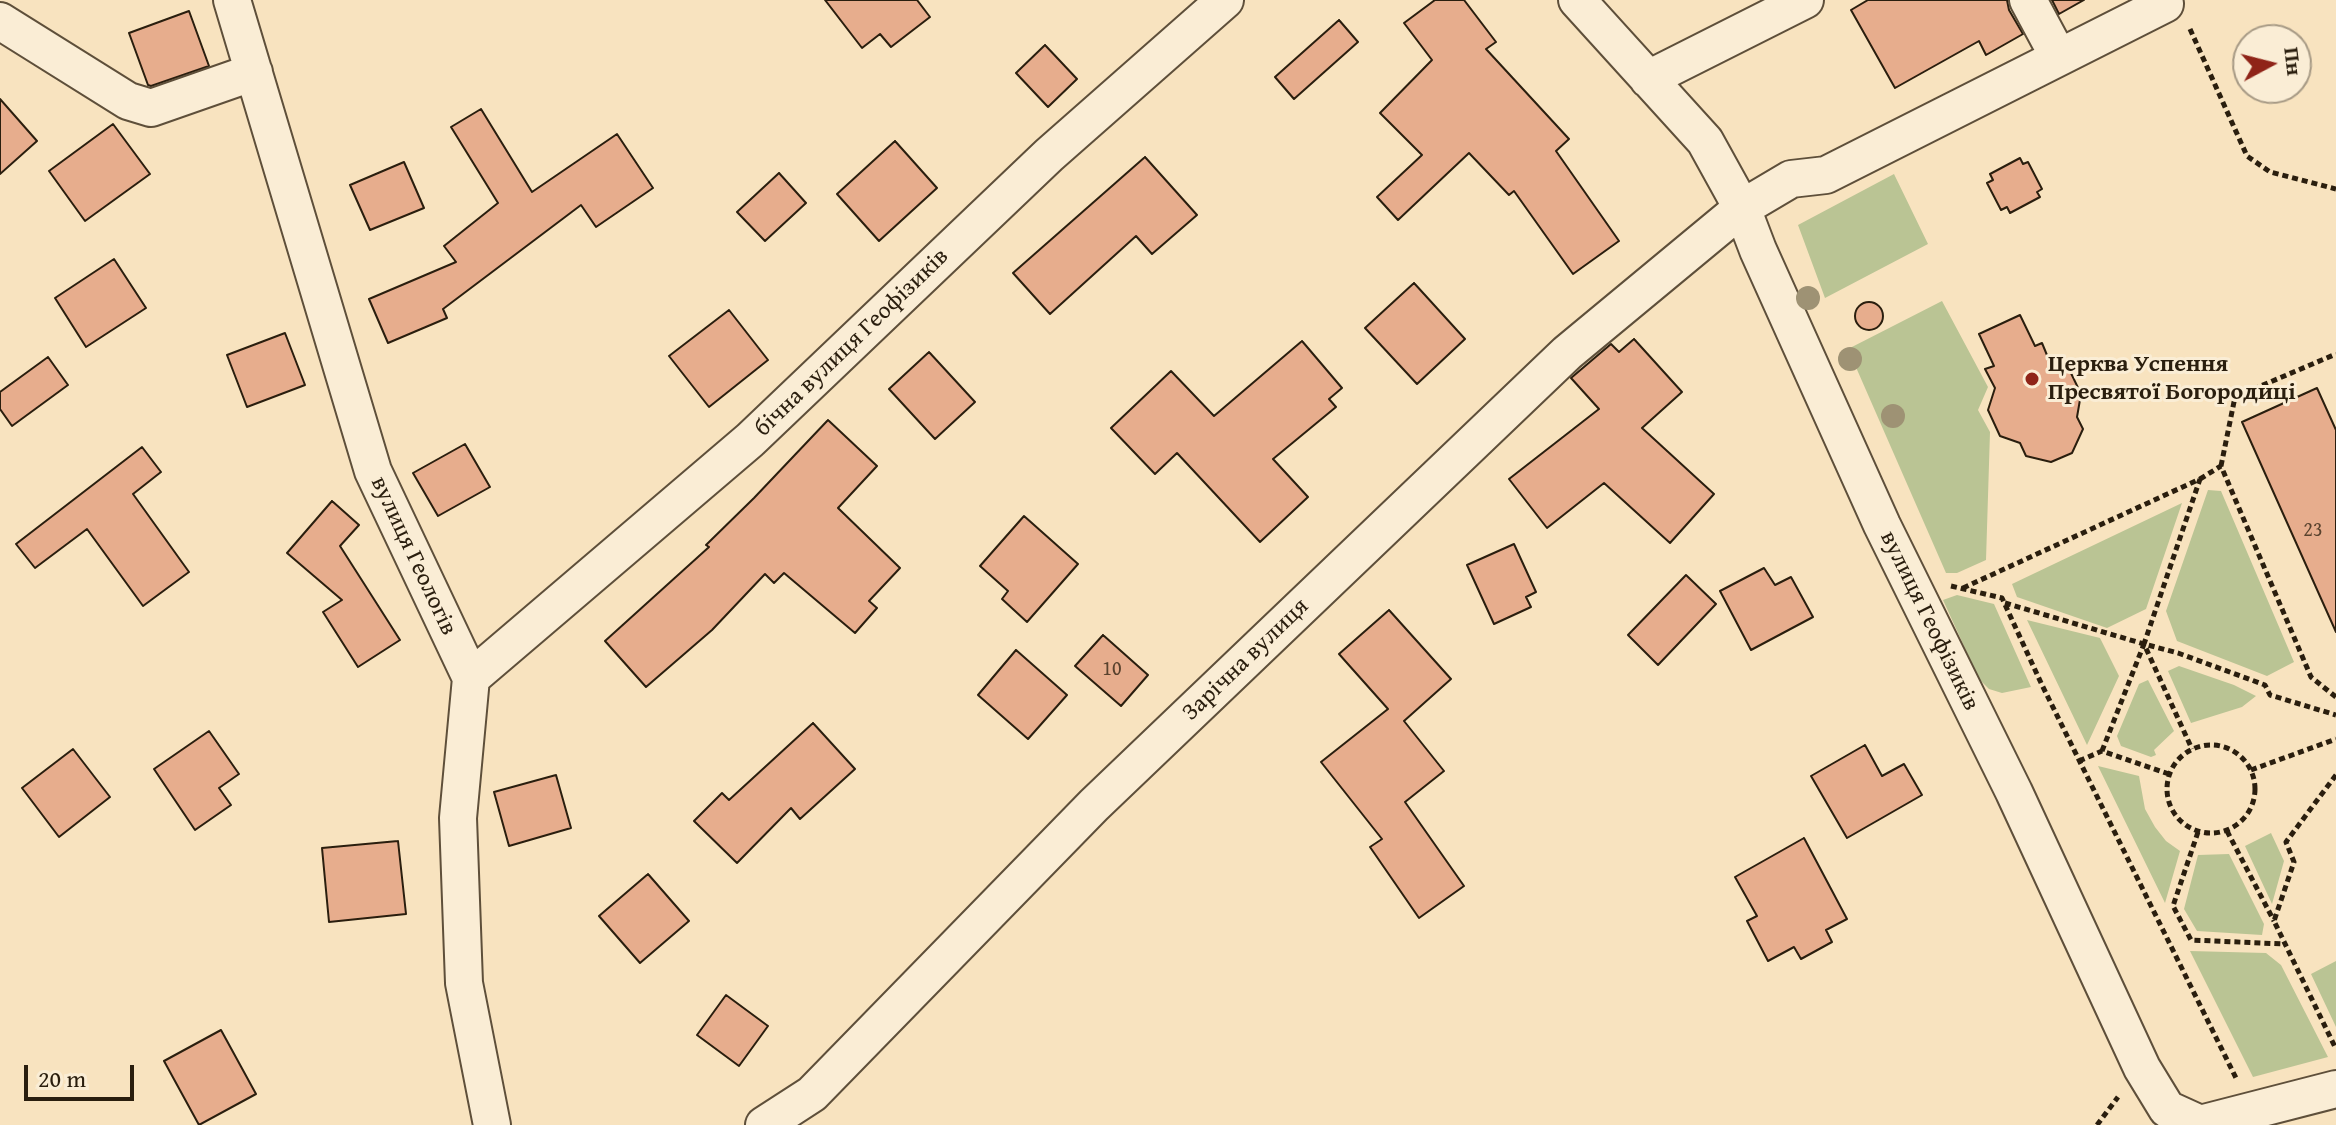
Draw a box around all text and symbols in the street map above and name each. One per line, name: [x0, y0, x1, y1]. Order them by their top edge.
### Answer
north arrow: [2232, 24, 2312, 104]
text: Пн: [2276, 45, 2311, 77]
street label: бічна вулиця Геофізиків: [749, 243, 955, 443]
place label: Церква Успення Пресвятої Богородиці: [2048, 351, 2296, 407]
marker: Церква Успення Пресвятої Богородиці: [2023, 370, 2041, 388]
street label: вулиця Геологів: [364, 472, 462, 640]
house number: 23: [2303, 519, 2323, 543]
street label: вулиця Геофізиків: [1873, 527, 1985, 715]
street label: Зарічна вулиця: [1177, 593, 1315, 727]
house number: 10: [1102, 658, 1122, 682]
scale bar: [28, 1049, 138, 1099]
text: 20 m: [38, 1061, 86, 1096]

